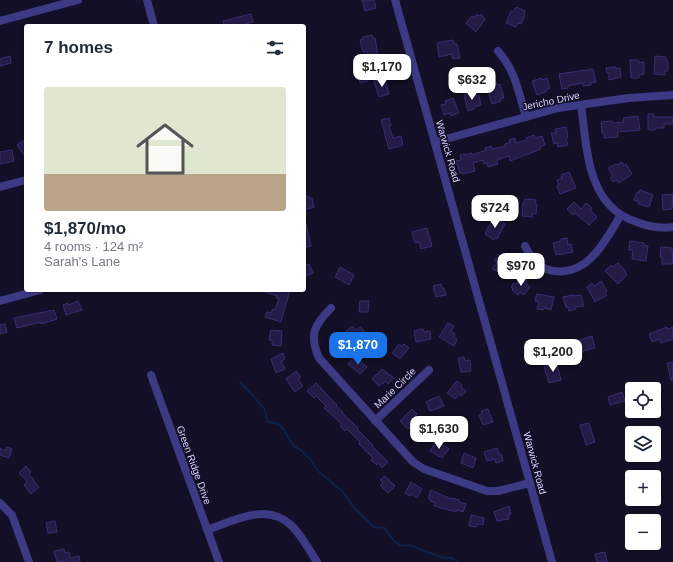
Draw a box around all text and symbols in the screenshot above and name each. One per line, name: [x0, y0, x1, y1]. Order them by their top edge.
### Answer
icon: filters: [264, 37, 286, 59]
text: 7 homes: [44, 38, 113, 57]
pin: $1,170: [349, 54, 415, 88]
text: $1,170: [362, 59, 402, 74]
pin: $632: [448, 67, 496, 101]
text: $632: [458, 72, 486, 87]
street label: Jericho Drive: [521, 89, 581, 112]
icon: home: [129, 113, 201, 185]
street label: Warwick Road: [434, 119, 462, 183]
pin: $724: [471, 195, 519, 229]
text: $724: [481, 200, 509, 215]
text: $1,870/mo: [44, 219, 126, 238]
text: 4 rooms · 124 m²: [44, 239, 143, 254]
pin: $970: [497, 253, 545, 287]
text: Sarah's Lane: [44, 254, 120, 269]
text: $970: [507, 258, 535, 273]
pin: $1,870: [325, 332, 391, 366]
text: $1,870: [338, 337, 378, 352]
pin: $1,200: [520, 339, 586, 373]
text: $1,200: [533, 344, 573, 359]
street label: Marie Circle: [372, 365, 418, 410]
map controls: [625, 382, 661, 550]
button: locate: [625, 382, 661, 418]
pin: $1,630: [406, 416, 472, 450]
text: $1,630: [419, 421, 459, 436]
street label: Green Ridge Drive: [175, 424, 213, 506]
button: layers: [625, 426, 661, 462]
street label: Warwick Road: [521, 431, 549, 495]
button: +: [625, 470, 661, 506]
button: −: [625, 514, 661, 550]

